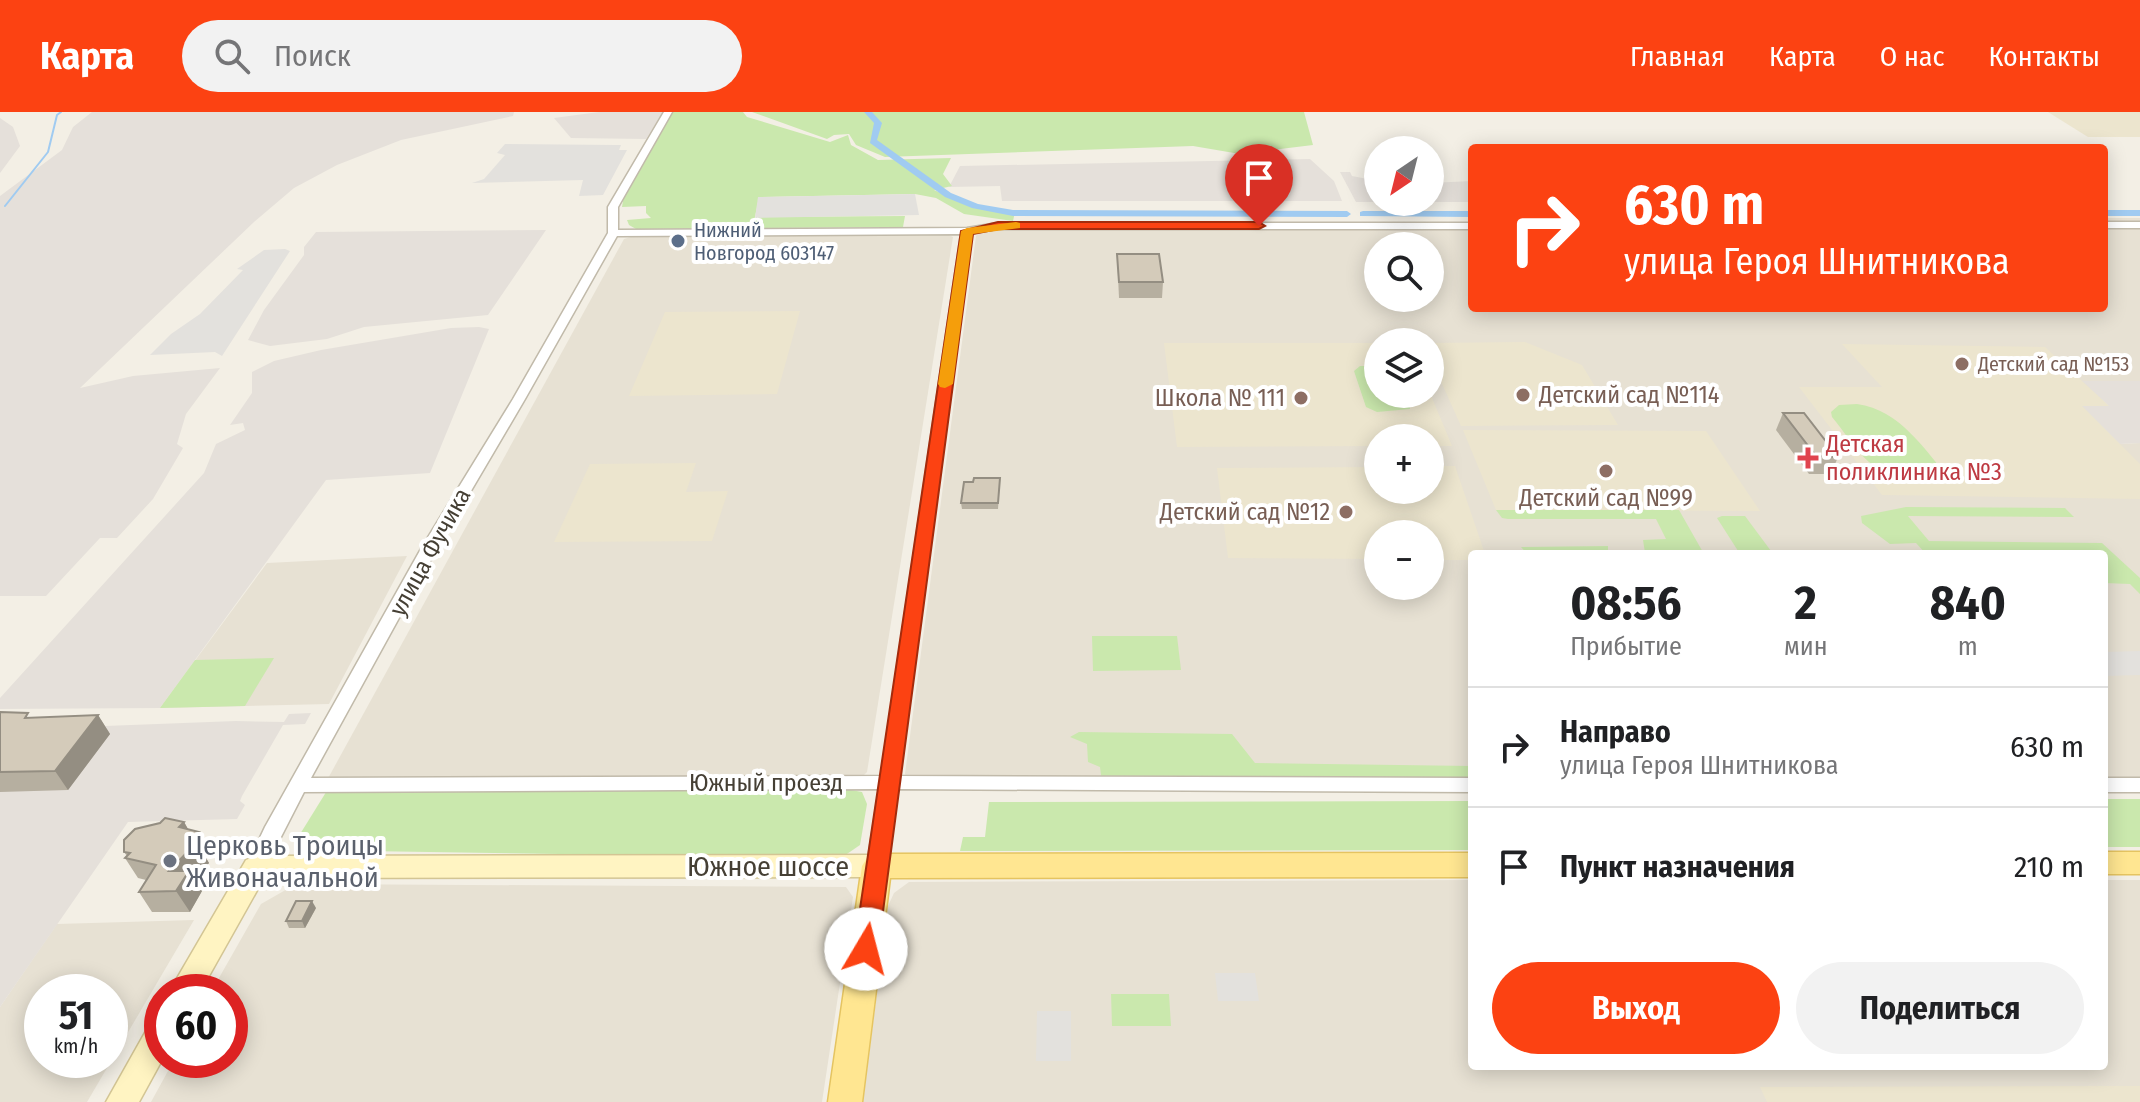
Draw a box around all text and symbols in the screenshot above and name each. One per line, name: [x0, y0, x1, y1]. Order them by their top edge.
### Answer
search box: [182, 20, 742, 92]
text: Карта: [40, 33, 134, 79]
icon: search: [210, 34, 254, 78]
text: Поиск: [274, 38, 351, 74]
text: Главная: [1630, 40, 1725, 73]
text: Карта: [1769, 40, 1836, 73]
text: О нас: [1880, 40, 1945, 73]
text: Контакты: [1989, 40, 2100, 73]
north arrow: [1364, 136, 1444, 216]
map controls: [1364, 136, 1444, 600]
pin: [1225, 144, 1293, 226]
icon: arrive: [1237, 156, 1281, 200]
text: 630 m: [1624, 172, 1764, 239]
icon: right: [1492, 176, 1596, 280]
place label: Нижний Новгород 603147: [694, 218, 834, 265]
marker: Нижний Новгород 603147: [669, 232, 687, 250]
button: search: [1364, 232, 1444, 312]
text: улица Героя Шнитникова: [1624, 240, 2010, 284]
button: layers: [1364, 328, 1444, 408]
place label: Детский сад №153: [1977, 352, 2129, 376]
marker: Детский сад №153: [1953, 355, 1971, 373]
place label: Детский сад №114: [1538, 381, 1719, 409]
place label: Школа № 111: [1155, 384, 1285, 412]
marker: Детский сад №114: [1514, 386, 1532, 404]
marker: Школа № 111: [1292, 389, 1310, 407]
button: +: [1364, 424, 1444, 504]
place label: Детская поликлиника №3: [1825, 430, 2002, 486]
marker: Детская поликлиника №3: [1797, 447, 1819, 469]
marker: Детский сад №99: [1597, 462, 1615, 480]
street label: улица Фучика: [383, 483, 477, 621]
place label: Детский сад №99: [1518, 484, 1693, 512]
place label: Детский сад №12: [1159, 498, 1330, 526]
marker: Детский сад №12: [1337, 503, 1355, 521]
button: −: [1364, 520, 1444, 600]
text: 08:56: [1570, 574, 1682, 632]
text: 2: [1795, 574, 1817, 632]
text: 840: [1930, 574, 2006, 632]
text: Прибытие: [1570, 631, 1682, 662]
text: мин: [1784, 631, 1828, 662]
text: m: [1958, 631, 1978, 662]
text: Направо: [1560, 714, 1671, 750]
icon: right: [1492, 725, 1536, 769]
text: 630 m: [2010, 729, 2084, 765]
text: улица Героя Шнитникова: [1560, 750, 1839, 781]
street label: Южный проезд: [689, 769, 843, 797]
place label: Церковь Троицы Живоначальной: [186, 829, 384, 894]
icon: arrive: [1492, 845, 1536, 889]
text: Пункт назначения: [1560, 849, 1795, 885]
text: 210 m: [2014, 849, 2084, 885]
street label: Южное шоссе: [687, 850, 849, 883]
marker: Церковь Троицы Живоначальной: [161, 852, 179, 870]
position arrow: [824, 907, 908, 991]
button: Выход: [1492, 962, 1780, 1054]
button: Поделиться: [1796, 962, 2084, 1054]
speed limit sign: 60: [144, 974, 248, 1078]
text: 51: [59, 992, 93, 1040]
text: km/h: [54, 1034, 98, 1058]

